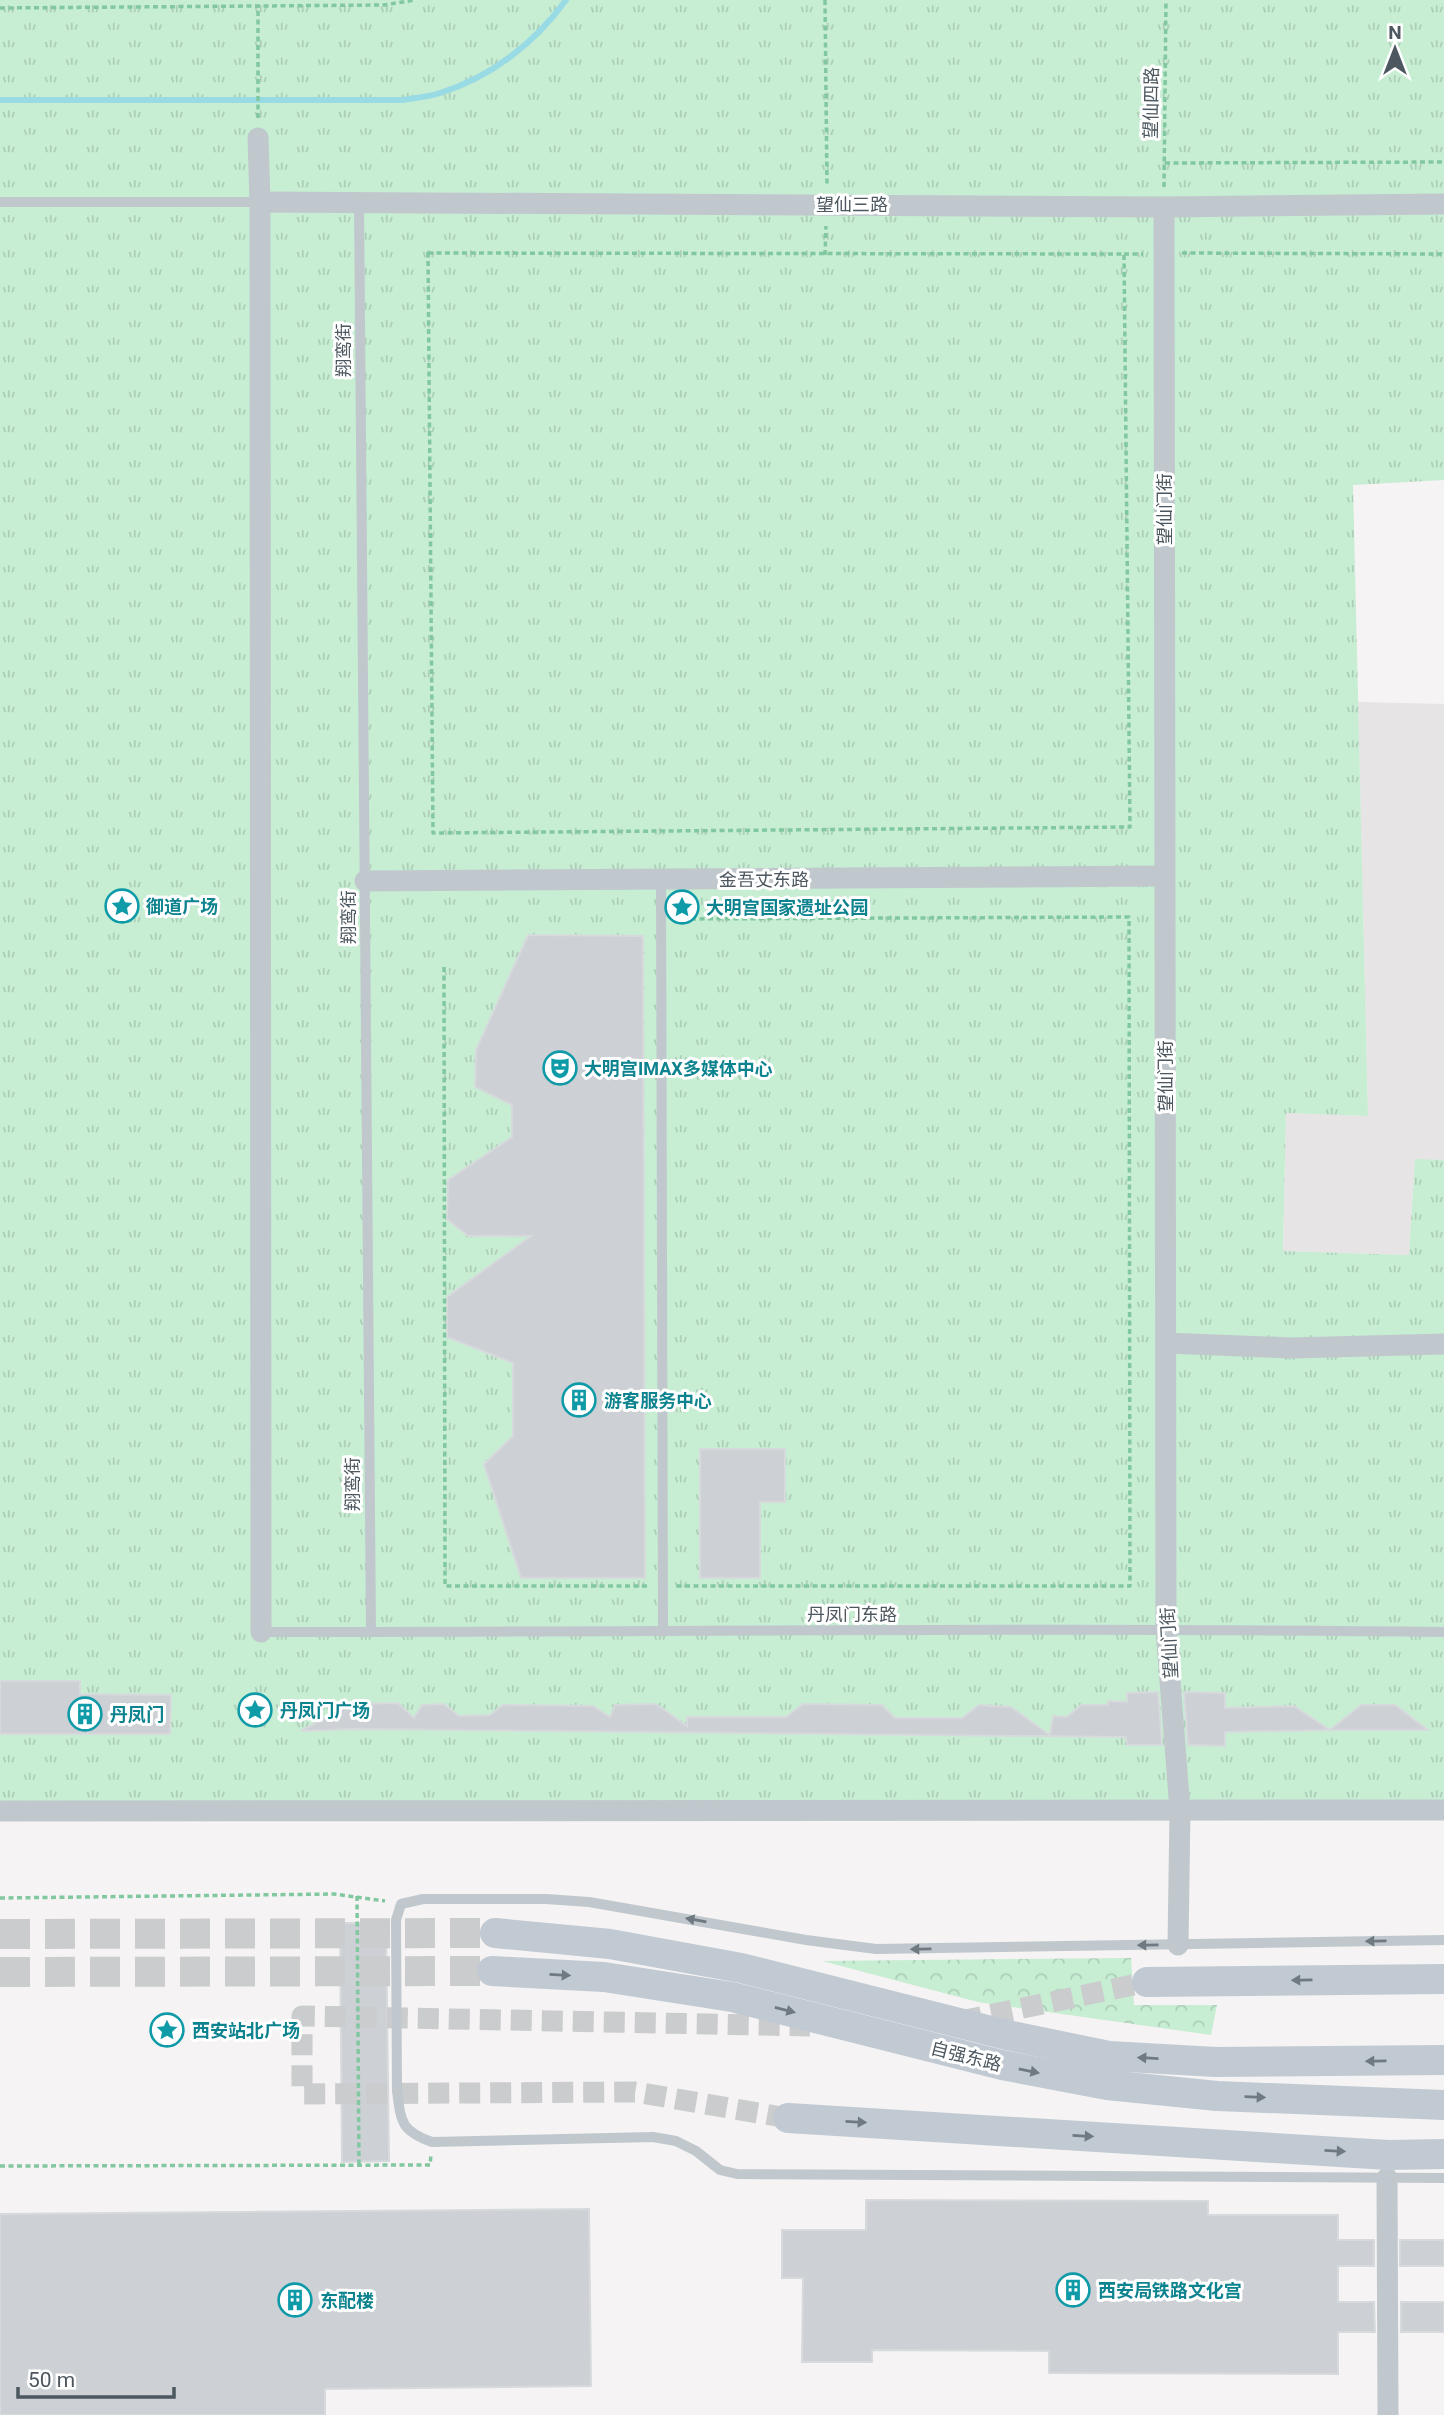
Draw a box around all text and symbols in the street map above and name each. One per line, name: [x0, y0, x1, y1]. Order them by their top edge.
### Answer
north arrow: [1360, 14, 1430, 84]
text: N: [1388, 21, 1402, 44]
street label: 望仙四路: [1140, 67, 1162, 139]
street label: 望仙三路: [816, 194, 888, 215]
street label: 翔鸾街: [333, 323, 354, 377]
street label: 望仙门街: [1154, 473, 1175, 545]
street label: 金吾丈东路: [719, 869, 809, 890]
place icon: 御道广场: [103, 887, 141, 925]
place icon: 大明宫国家遗址公园: [663, 888, 701, 926]
street label: 翔鸾街: [338, 890, 359, 944]
place label: 御道广场: [145, 896, 218, 917]
place label: 大明宫国家遗址公园: [706, 897, 868, 918]
street label: 望仙门街: [1155, 1040, 1176, 1112]
theatre icon: 大明宫IMAX多媒体中心: [541, 1049, 579, 1087]
place label: 大明宫IMAX多媒体中心: [584, 1058, 773, 1079]
building icon: 游客服务中心: [560, 1381, 598, 1419]
place label: 游客服务中心: [604, 1390, 712, 1411]
street label: 翔鸾街: [342, 1457, 363, 1511]
street label: 丹凤门东路: [807, 1604, 897, 1625]
street label: 望仙门街: [1157, 1606, 1181, 1680]
place icon: 丹凤门广场: [236, 1691, 274, 1729]
building icon: 丹凤门: [66, 1695, 104, 1733]
place label: 丹凤门广场: [280, 1700, 370, 1721]
place label: 丹凤门: [110, 1704, 164, 1725]
one-way arrow: [685, 1914, 707, 1925]
one-way arrow: [1365, 1935, 1387, 1947]
one-way arrow: [1137, 1939, 1159, 1951]
one-way arrow: [910, 1943, 932, 1955]
one-way arrow: [550, 1969, 572, 1980]
one-way arrow: [1291, 1974, 1313, 1986]
one-way arrow: [774, 2005, 796, 2016]
place icon: 西安站北广场: [148, 2011, 186, 2049]
place label: 西安站北广场: [192, 2020, 300, 2041]
street label: 自强东路: [929, 2037, 1003, 2075]
one-way arrow: [1137, 2052, 1159, 2063]
one-way arrow: [1365, 2055, 1387, 2066]
one-way arrow: [1018, 2065, 1040, 2076]
one-way arrow: [1244, 2092, 1266, 2103]
one-way arrow: [845, 2117, 867, 2128]
one-way arrow: [1072, 2131, 1094, 2142]
one-way arrow: [1324, 2146, 1346, 2157]
building icon: 西安局铁路文化宫: [1054, 2271, 1092, 2309]
place label: 西安局铁路文化宫: [1098, 2280, 1242, 2301]
building icon: 东配楼: [276, 2281, 314, 2319]
place label: 东配楼: [320, 2290, 374, 2311]
scale bar: [18, 2356, 173, 2400]
text: 50 m: [28, 2368, 75, 2392]

